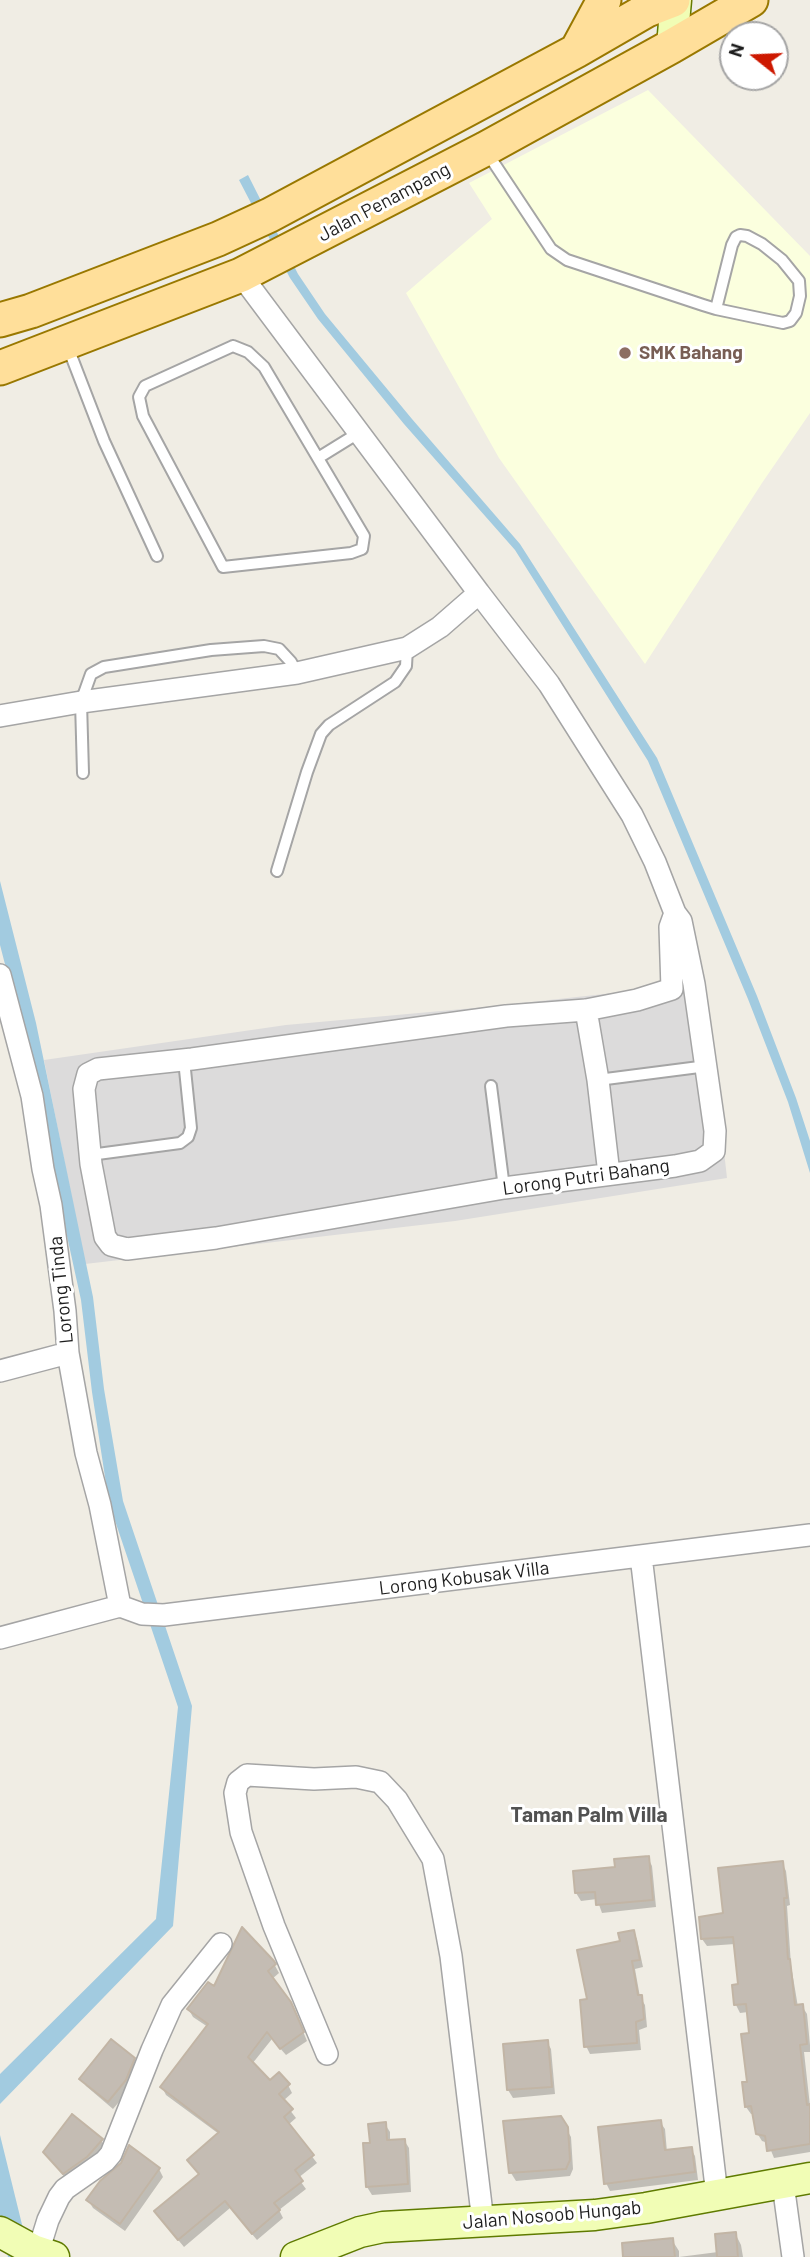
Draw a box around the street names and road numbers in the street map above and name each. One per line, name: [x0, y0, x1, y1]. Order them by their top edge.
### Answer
street label: Jalan Penampang: [314, 158, 454, 246]
street label: Lorong Putri Bahang: [501, 1154, 671, 1200]
street label: Lorong Tinda: [44, 1235, 78, 1345]
street label: Lorong Kobusak Villa: [378, 1556, 550, 1600]
street label: Jalan Nosoob Hungab: [462, 2196, 642, 2234]

